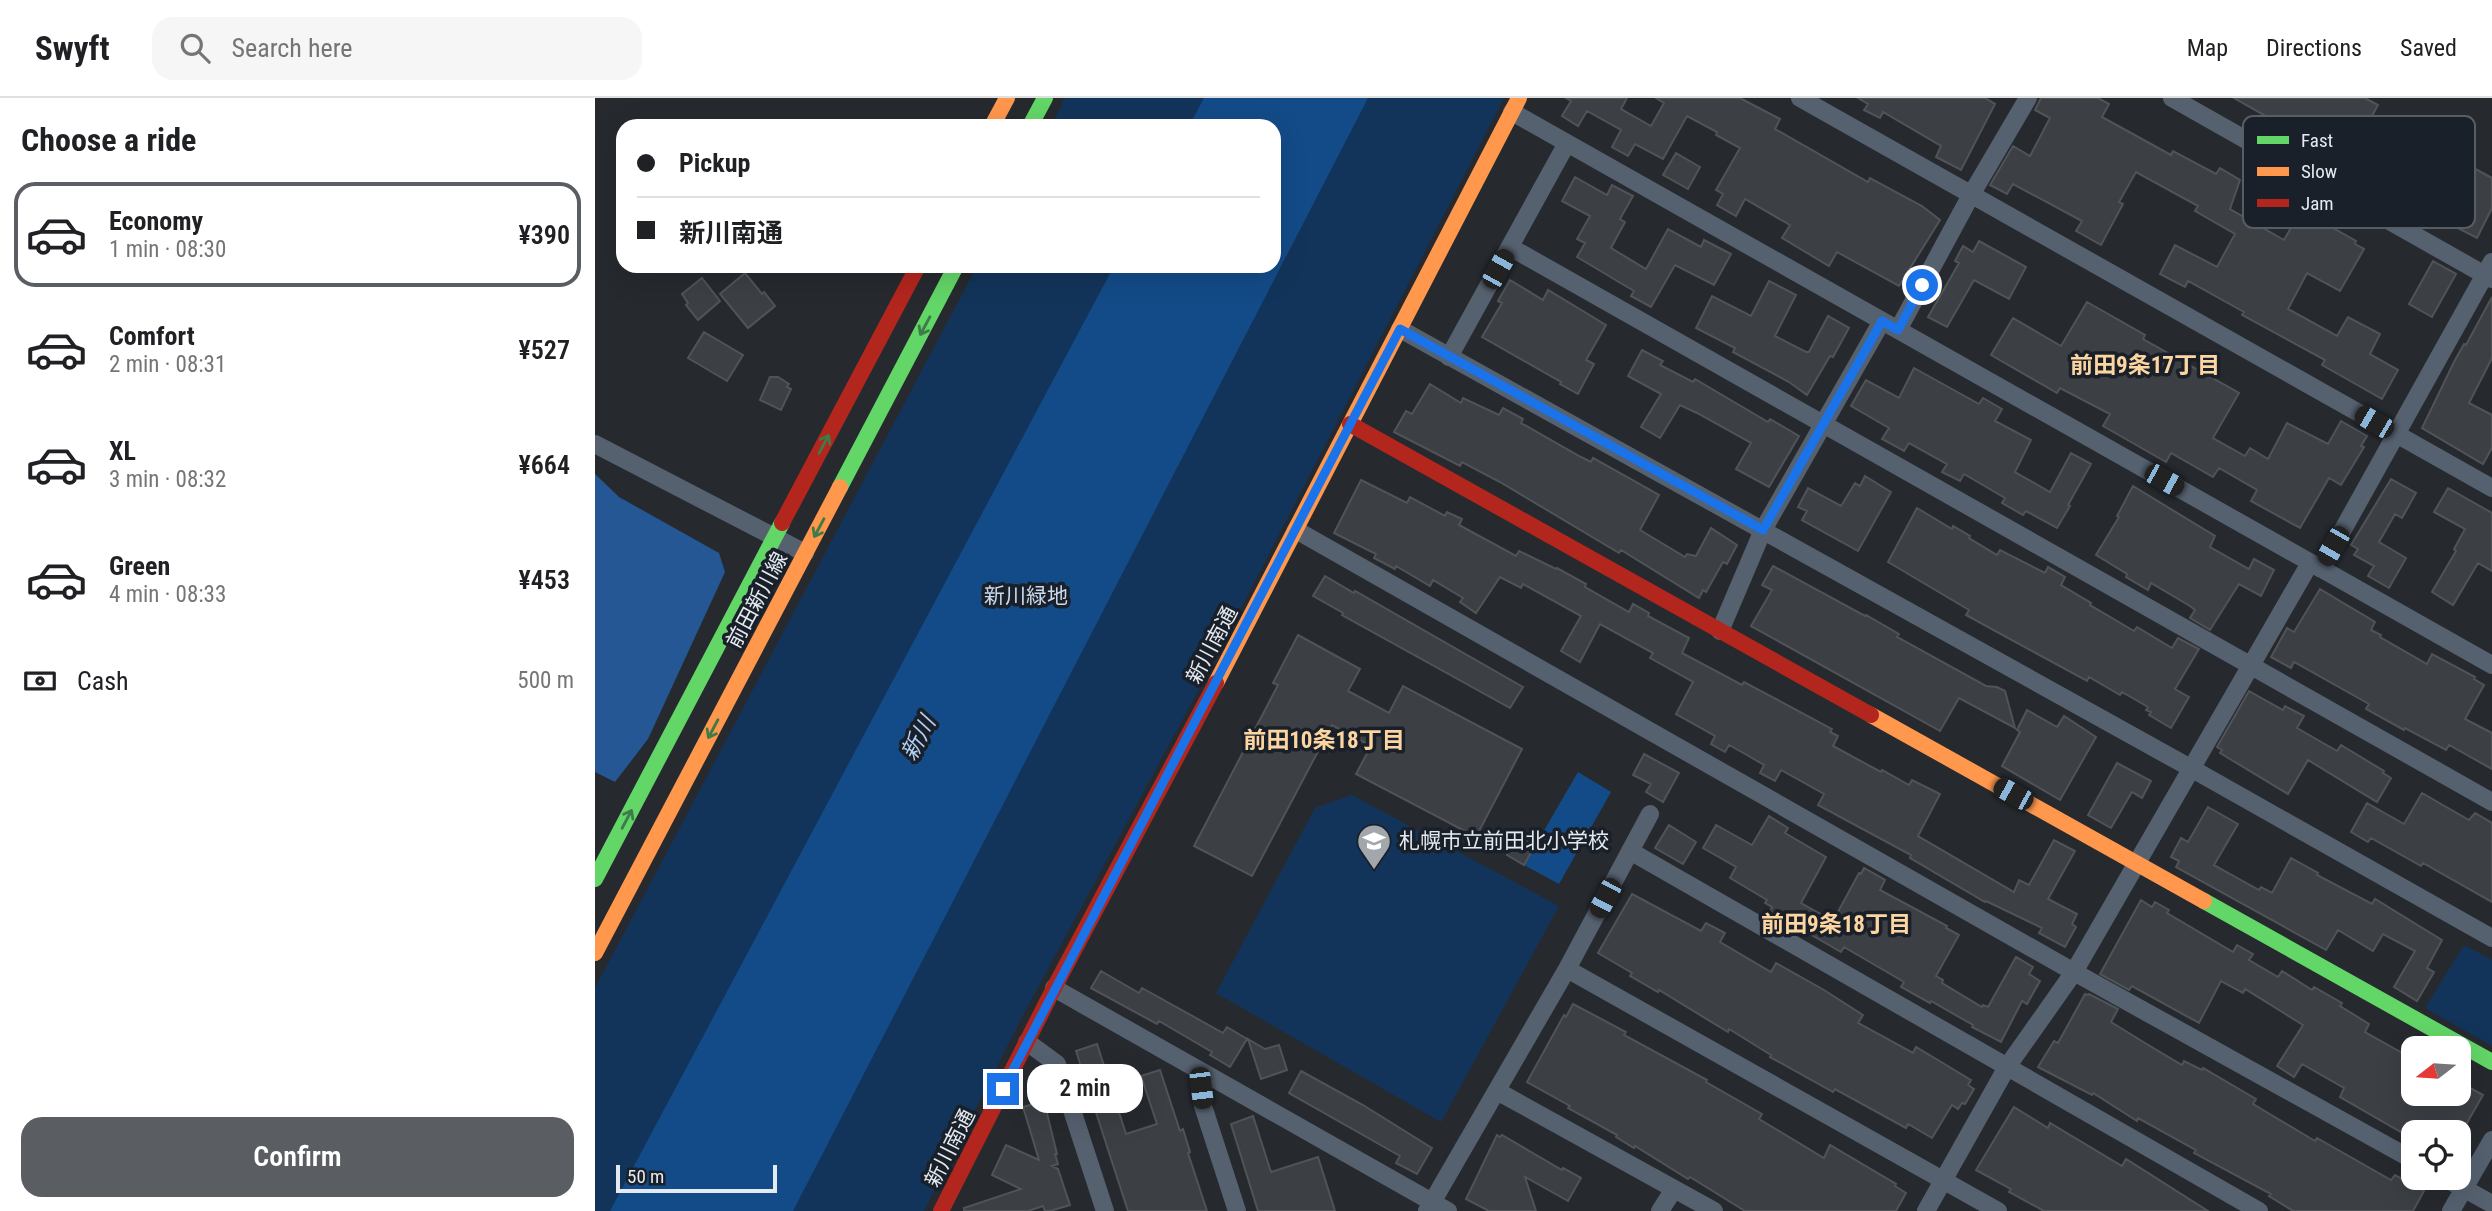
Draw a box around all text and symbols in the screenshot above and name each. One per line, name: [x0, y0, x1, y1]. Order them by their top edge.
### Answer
search box: [152, 17, 642, 80]
text: Swyft: [35, 29, 110, 68]
icon: search: [176, 29, 214, 67]
text: Search here: [232, 33, 353, 63]
text: Map: [2187, 34, 2228, 62]
text: Directions: [2266, 34, 2362, 62]
text: Saved: [2400, 34, 2457, 62]
legend: [2243, 116, 2475, 228]
text: Choose a ride: [21, 121, 196, 159]
text: Fast: [2301, 129, 2333, 152]
text: Pickup: [679, 148, 750, 178]
text: Slow: [2301, 160, 2337, 183]
text: Jam: [2301, 192, 2334, 215]
icon: car: [25, 203, 88, 266]
text: Economy: [109, 206, 203, 236]
text: 新川南通: [679, 218, 783, 248]
text: ¥390: [518, 220, 570, 250]
text: 1 min · 08:30: [109, 236, 226, 263]
car: [1479, 246, 1518, 292]
route start: [1906, 269, 1938, 301]
one-way arrow: [917, 316, 931, 336]
icon: car: [25, 318, 88, 381]
text: Comfort: [109, 321, 195, 351]
text: ¥527: [518, 335, 570, 365]
text: 2 min · 08:31: [109, 351, 226, 378]
district label: 前田9条17丁目: [2070, 352, 2220, 379]
car: [2351, 402, 2398, 442]
icon: car: [25, 433, 88, 496]
one-way arrow: [817, 435, 831, 455]
text: XL: [109, 436, 136, 466]
text: ¥664: [518, 450, 570, 480]
car: [2141, 461, 2188, 499]
text: 3 min · 08:32: [109, 466, 226, 493]
one-way arrow: [812, 517, 825, 538]
car: [2314, 523, 2353, 569]
icon: car: [25, 548, 88, 611]
street label: 前田新川線: [722, 548, 792, 652]
text: Green: [109, 551, 170, 581]
text: ¥453: [518, 565, 570, 595]
text: 4 min · 08:33: [109, 581, 226, 608]
park label: 新川緑地: [984, 584, 1068, 608]
street label: 新川南通: [1182, 602, 1242, 688]
icon: cash: [21, 662, 59, 700]
text: Cash: [77, 666, 129, 696]
text: 500 m: [517, 667, 574, 694]
water label: 新川: [896, 709, 943, 765]
one-way arrow: [706, 718, 719, 739]
district label: 前田10条18丁目: [1243, 727, 1405, 754]
car: [1990, 775, 2037, 813]
one-way arrow: [621, 809, 634, 830]
school or university icon: 札幌市立前田北小学校: [1355, 822, 1393, 871]
place label: 札幌市立前田北小学校: [1399, 829, 1609, 853]
car: [1586, 875, 1625, 921]
district label: 前田9条18丁目: [1761, 911, 1911, 938]
north arrow: [2401, 1036, 2471, 1106]
map controls: [2401, 1036, 2471, 1190]
callout: 2 min: [1027, 1065, 1143, 1114]
car: [1189, 1066, 1214, 1110]
route end: [987, 1073, 1019, 1105]
text: 2 min: [1060, 1075, 1110, 1102]
street label: 新川南通: [920, 1105, 980, 1191]
button: Confirm: [21, 1117, 574, 1197]
button: locate: [2401, 1120, 2471, 1190]
scale bar: [616, 1162, 777, 1194]
text: 50 m: [627, 1165, 664, 1188]

